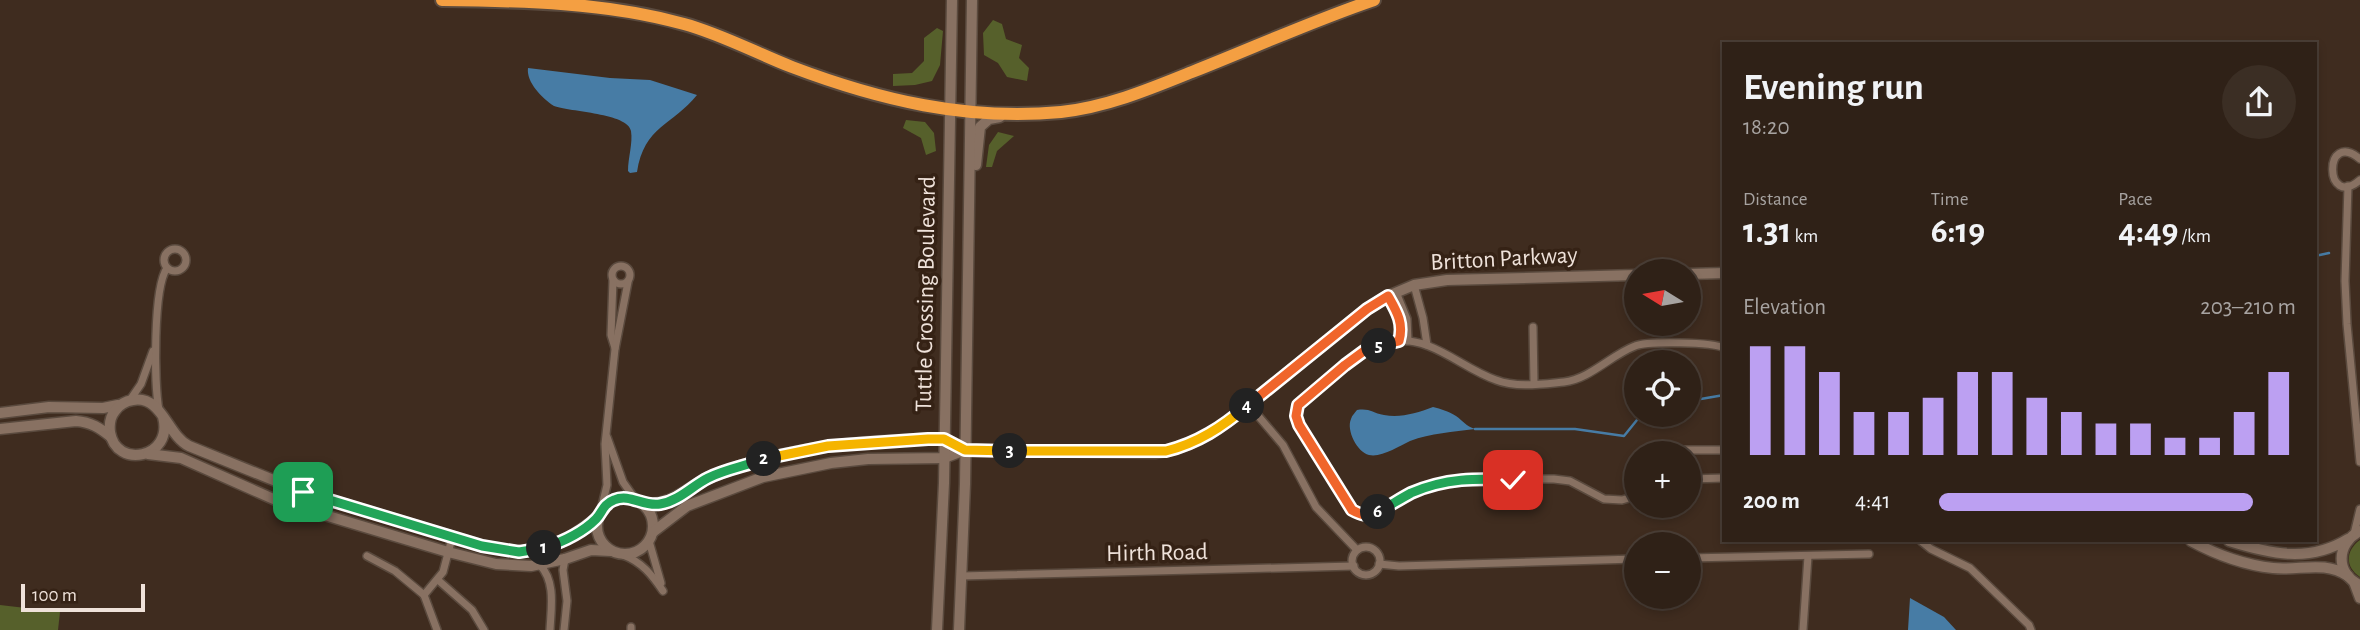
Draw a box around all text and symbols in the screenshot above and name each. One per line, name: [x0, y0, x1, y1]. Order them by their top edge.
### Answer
button: share: [2222, 65, 2296, 139]
text: Evening run: [1743, 69, 1924, 107]
text: 18:20: [1743, 116, 1790, 139]
street label: Tuttle Crossing Boulevard: [912, 176, 940, 412]
text: Distance: [1743, 190, 1807, 209]
text: Time: [1931, 190, 1969, 209]
text: Pace: [2118, 190, 2153, 209]
text: 1.31: [1743, 214, 1791, 249]
text: 6:19: [1931, 214, 1985, 249]
text: 4:49: [2118, 214, 2178, 249]
text: km: [1791, 227, 1818, 246]
text: /km: [2178, 227, 2211, 246]
street label: Britton Parkway: [1430, 243, 1578, 275]
north arrow: [1624, 259, 1701, 336]
map controls: [1624, 259, 1701, 609]
text: Elevation: [1743, 296, 1826, 319]
text: 203–210 m: [2200, 296, 2296, 319]
pin: 5: [1362, 328, 1396, 364]
text: 5: [1374, 336, 1383, 355]
button: locate: [1624, 350, 1701, 427]
pin: 4: [1230, 388, 1264, 424]
text: 4: [1242, 396, 1251, 415]
pin: 3: [992, 434, 1028, 468]
text: 3: [1005, 441, 1014, 460]
button: +: [1624, 441, 1701, 518]
pin: 2: [746, 442, 782, 476]
text: 2: [759, 449, 768, 468]
pin: [1483, 450, 1543, 510]
icon: check: [1494, 461, 1532, 499]
pin: [273, 462, 333, 522]
icon: arrive: [284, 473, 322, 511]
text: 200 m: [1743, 490, 1800, 513]
text: 4:41: [1855, 490, 1890, 513]
pin: 6: [1360, 494, 1396, 530]
text: 6: [1373, 502, 1382, 521]
pin: 1: [526, 530, 562, 566]
button: −: [1624, 532, 1701, 609]
text: 1: [540, 538, 547, 557]
street label: Hirth Road: [1106, 540, 1208, 566]
scale bar: [21, 581, 145, 613]
text: 100 m: [32, 586, 77, 605]

